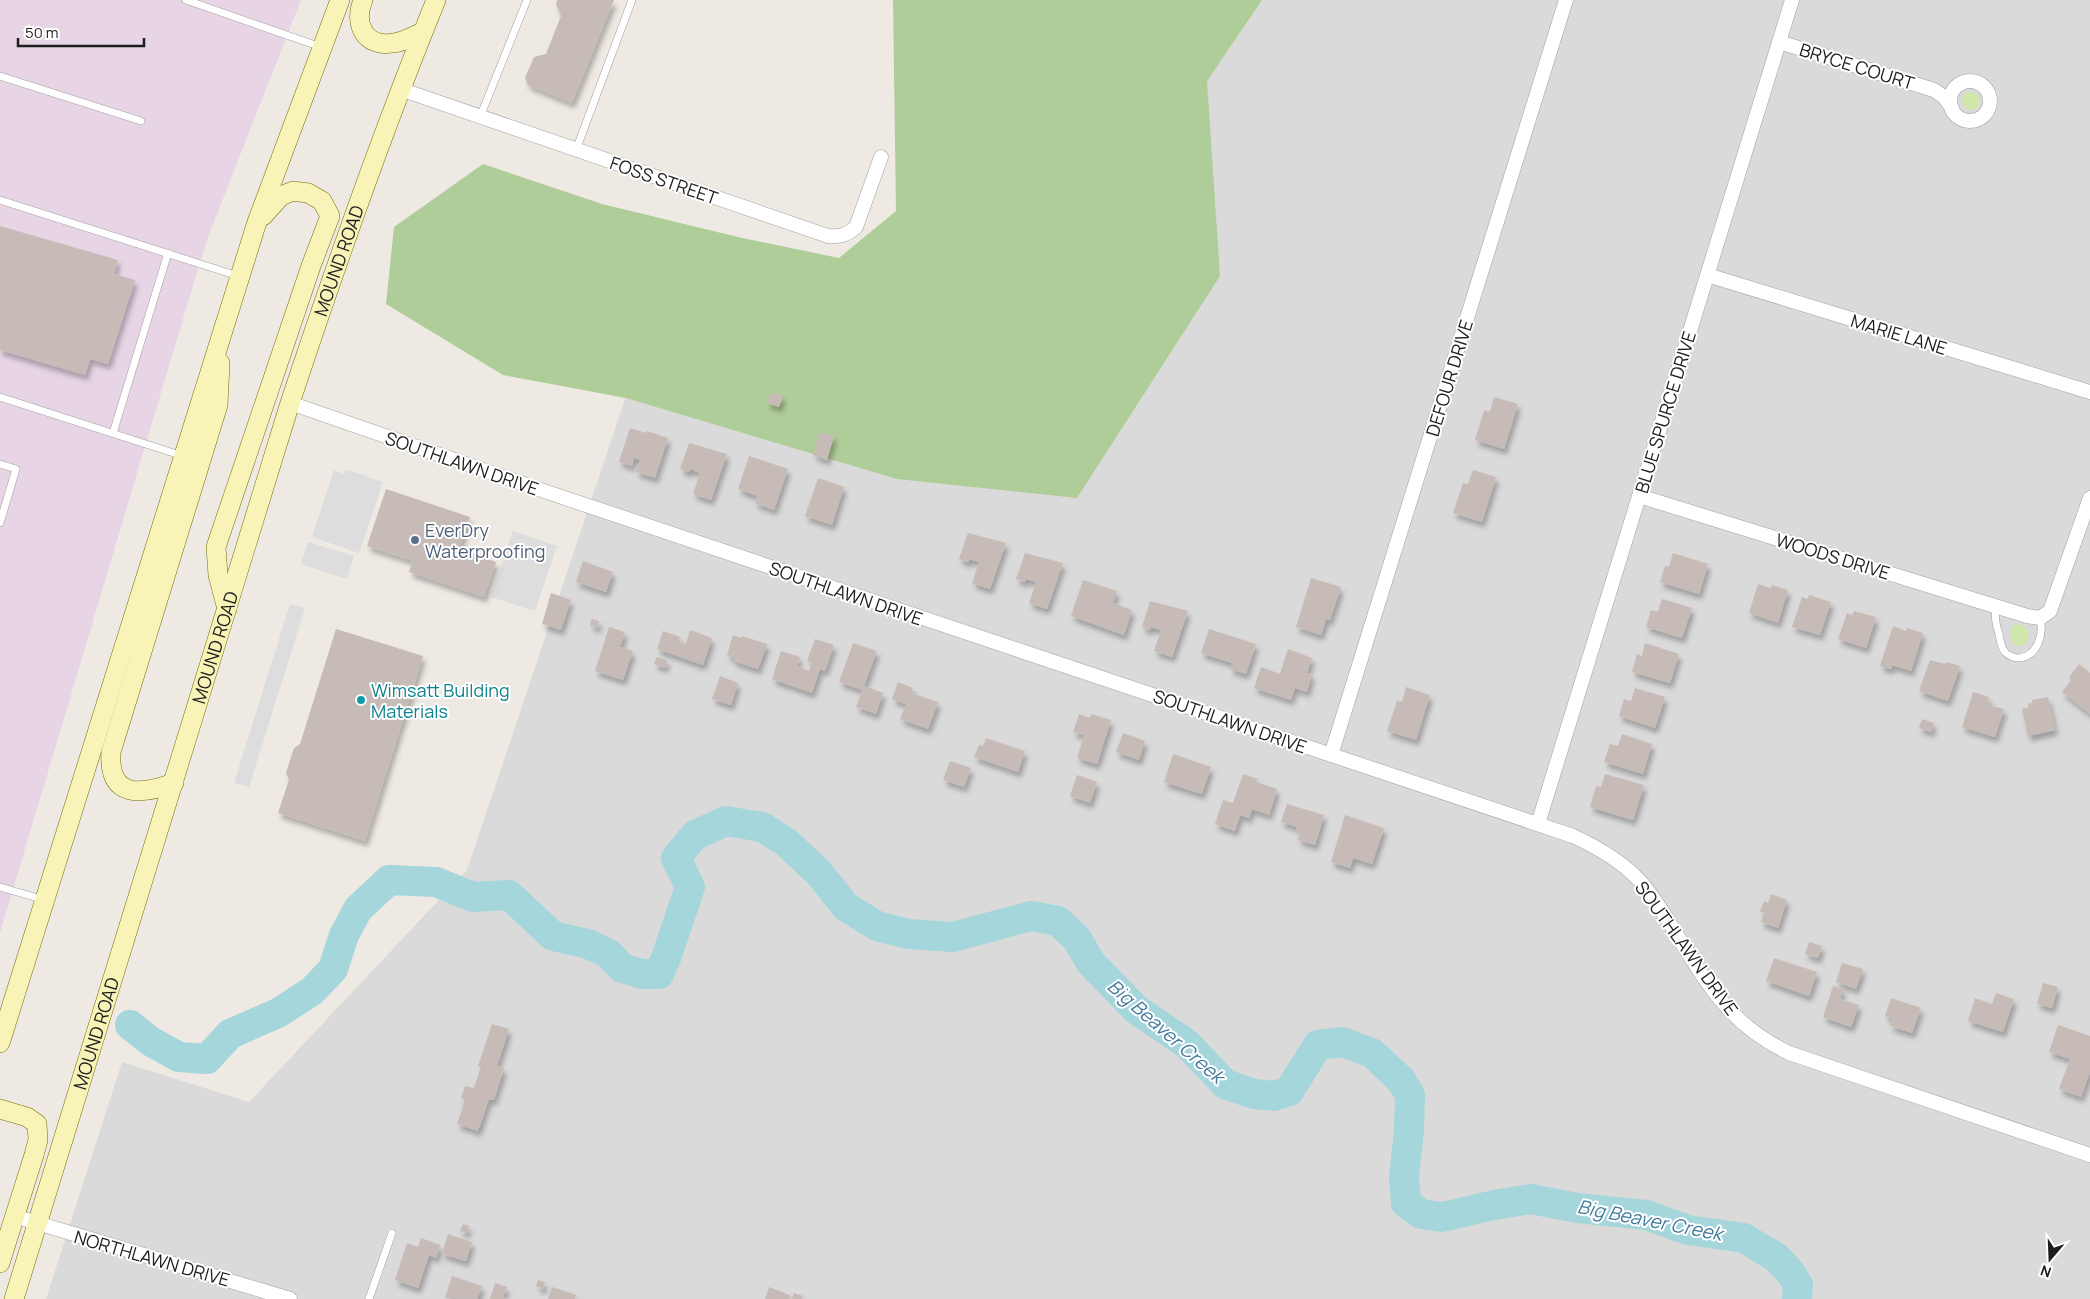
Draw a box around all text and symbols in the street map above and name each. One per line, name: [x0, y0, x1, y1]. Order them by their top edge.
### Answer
scale bar: [18, 15, 144, 47]
text: 50 m: [25, 22, 59, 43]
street label: BRYCE COURT: [1797, 37, 1918, 95]
street label: FOSS STREET: [607, 150, 721, 210]
street label: MOUND ROAD: [308, 202, 369, 319]
street label: MARIE LANE: [1848, 308, 1950, 360]
street label: DEFOUR DRIVE: [1420, 317, 1478, 439]
street label: BLUE SPURCE DRIVE: [1629, 328, 1701, 496]
street label: SOUTHLAWN DRIVE: [382, 425, 542, 501]
place label: EverDry Waterproofing: [425, 518, 545, 563]
street label: WOODS DRIVE: [1773, 527, 1893, 585]
marker: EverDry Waterproofing: [409, 534, 421, 546]
street label: SOUTHLAWN DRIVE: [766, 555, 926, 631]
street label: MOUND ROAD: [186, 588, 243, 706]
place label: Wimsatt Building Materials: [371, 678, 510, 723]
street label: SOUTHLAWN DRIVE: [1150, 683, 1310, 759]
marker: Wimsatt Building Materials: [355, 694, 367, 706]
street label: SOUTHLAWN DRIVE: [1630, 876, 1744, 1020]
water label: Big Beaver Creek: [1102, 973, 1232, 1091]
street label: MOUND ROAD: [67, 974, 124, 1092]
water label: Big Beaver Creek: [1575, 1193, 1727, 1247]
street label: NORTHLAWN DRIVE: [71, 1224, 233, 1292]
north arrow: [2025, 1234, 2075, 1284]
text: N: [2038, 1261, 2053, 1282]

